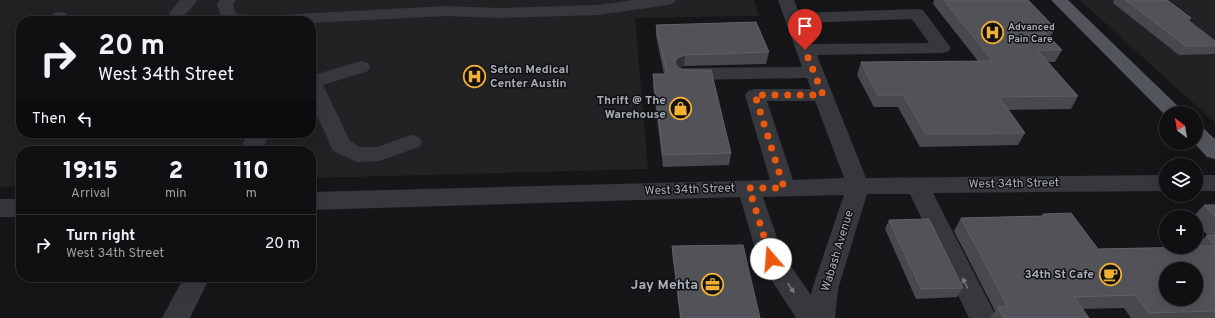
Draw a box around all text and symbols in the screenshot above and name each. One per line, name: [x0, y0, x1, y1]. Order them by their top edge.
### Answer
pin: [788, 9, 822, 50]
icon: arrive: [794, 15, 816, 37]
hospital icon: Advanced Pain Care: [980, 20, 1006, 46]
place label: Advanced Pain Care: [1008, 21, 1055, 46]
text: 20 m: [98, 29, 165, 65]
icon: right: [32, 32, 84, 84]
place label: Seton Medical Center Austin: [490, 62, 569, 92]
text: West 34th Street: [98, 64, 234, 87]
hospital icon: Seton Medical Center Austin: [462, 64, 488, 90]
place label: Thrift @ The Warehouse: [597, 93, 666, 123]
shop icon: Thrift @ The Warehouse: [668, 95, 694, 121]
north arrow: [1159, 106, 1203, 150]
map controls: [1159, 106, 1203, 306]
icon: left: [74, 108, 96, 130]
text: Then: [32, 110, 66, 129]
text: 19:15: [63, 157, 118, 187]
text: 2: [168, 157, 183, 187]
text: 110: [233, 157, 269, 187]
button: layers: [1159, 158, 1203, 202]
street label: West 34th Street: [969, 175, 1059, 193]
street label: West 34th Street: [644, 180, 736, 200]
text: Arrival: [71, 186, 110, 202]
text: min: [165, 186, 187, 202]
text: m: [246, 186, 257, 202]
street label: Wabash Avenue: [818, 208, 858, 294]
button: +: [1159, 210, 1203, 254]
text: Turn right: [66, 227, 135, 246]
icon: right: [32, 234, 54, 256]
text: 20 m: [265, 235, 300, 254]
position arrow: [750, 238, 792, 280]
text: West 34th Street: [66, 246, 164, 262]
cafe icon: 34th St Cafe: [1097, 262, 1123, 288]
button: −: [1159, 262, 1203, 306]
place label: 34th St Cafe: [1024, 267, 1094, 283]
office icon: Jay Mehta: [700, 272, 726, 298]
place label: Jay Mehta: [631, 277, 698, 294]
one-way arrow: [962, 278, 968, 289]
one-way arrow: [787, 282, 794, 294]

